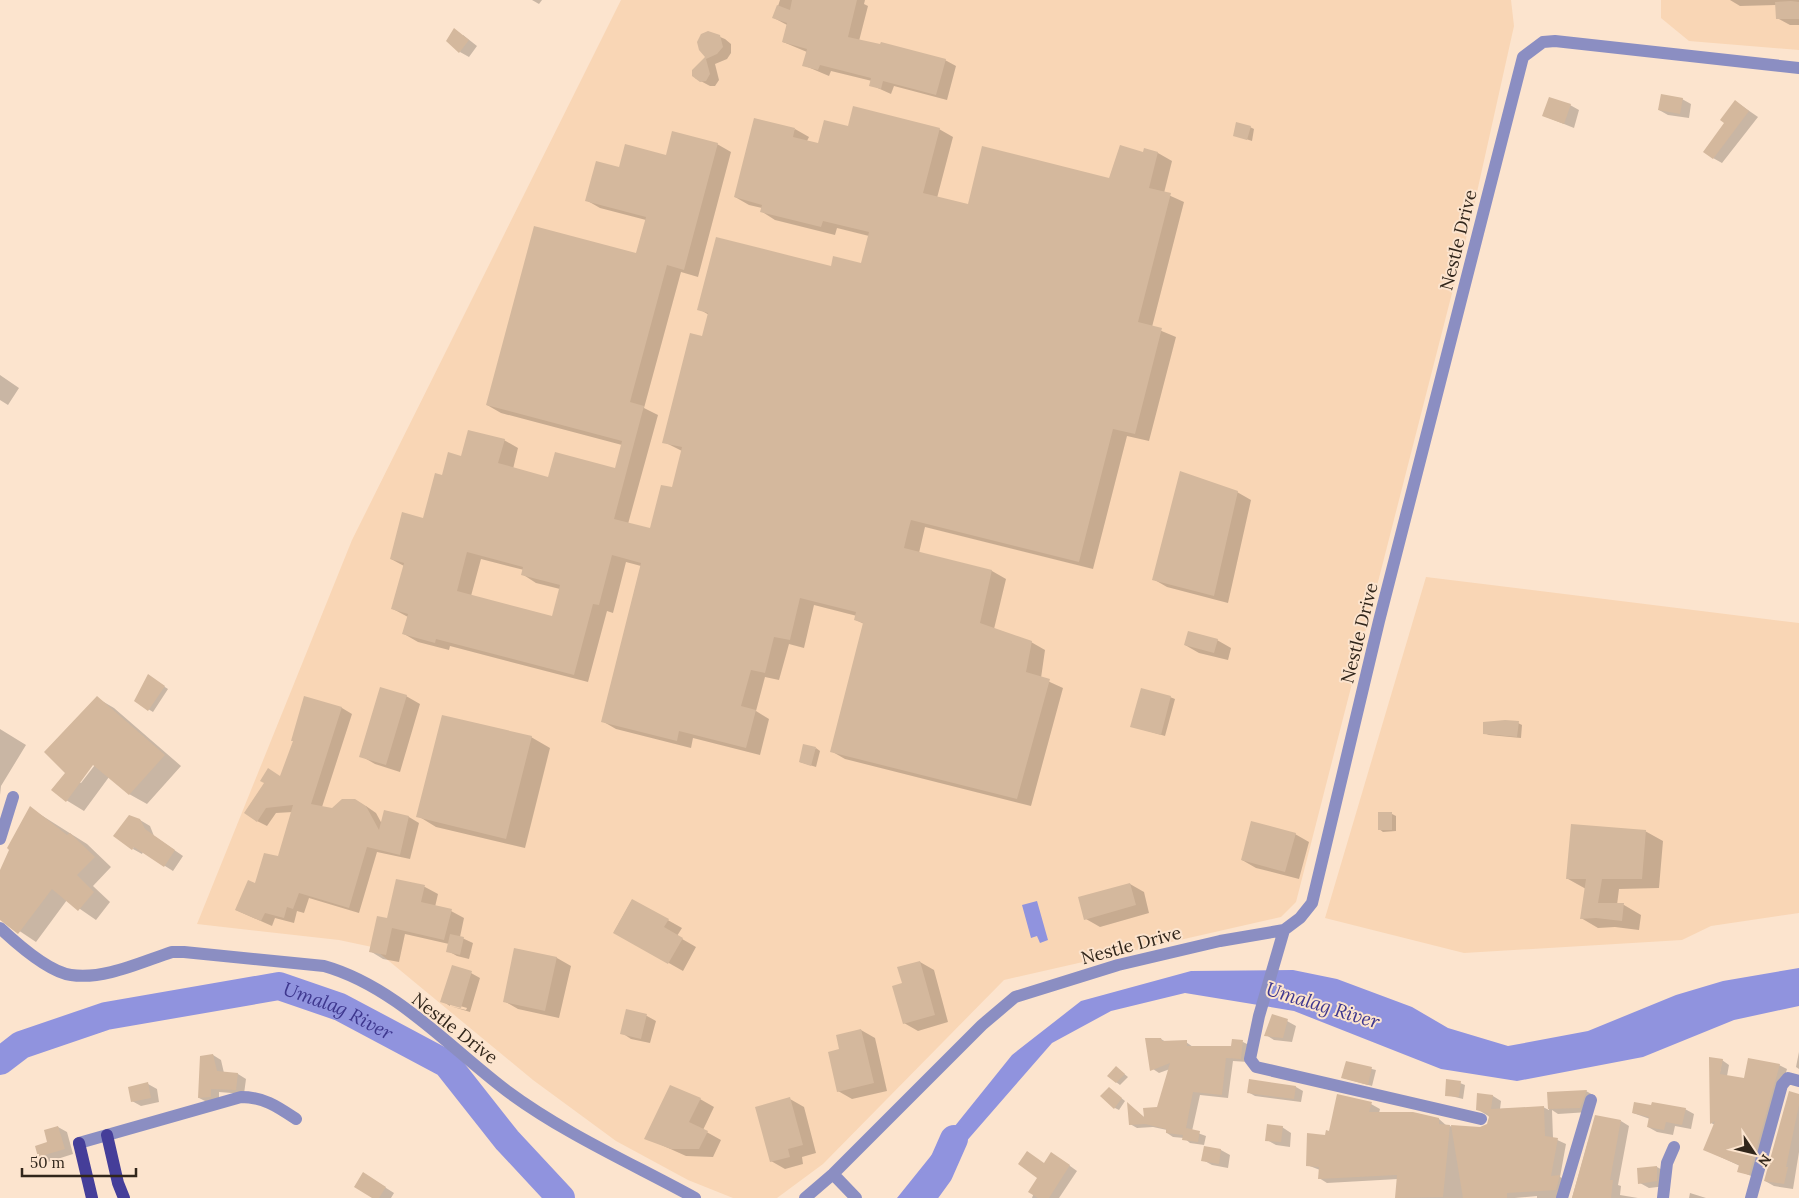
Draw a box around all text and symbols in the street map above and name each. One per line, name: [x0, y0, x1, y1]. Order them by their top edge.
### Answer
street label: Nestle Drive: [1434, 187, 1482, 293]
street label: Nestle Drive: [1335, 580, 1383, 686]
street label: Nestle Drive: [1078, 921, 1184, 969]
water label: Umalag River: [280, 976, 398, 1045]
water label: Umalag River: [1263, 976, 1383, 1034]
street label: Nestle Drive: [407, 987, 503, 1069]
north arrow: [1729, 1128, 1779, 1178]
scale bar: [22, 1146, 136, 1178]
text: N: [1754, 1151, 1775, 1170]
text: 50 m: [30, 1153, 65, 1172]

